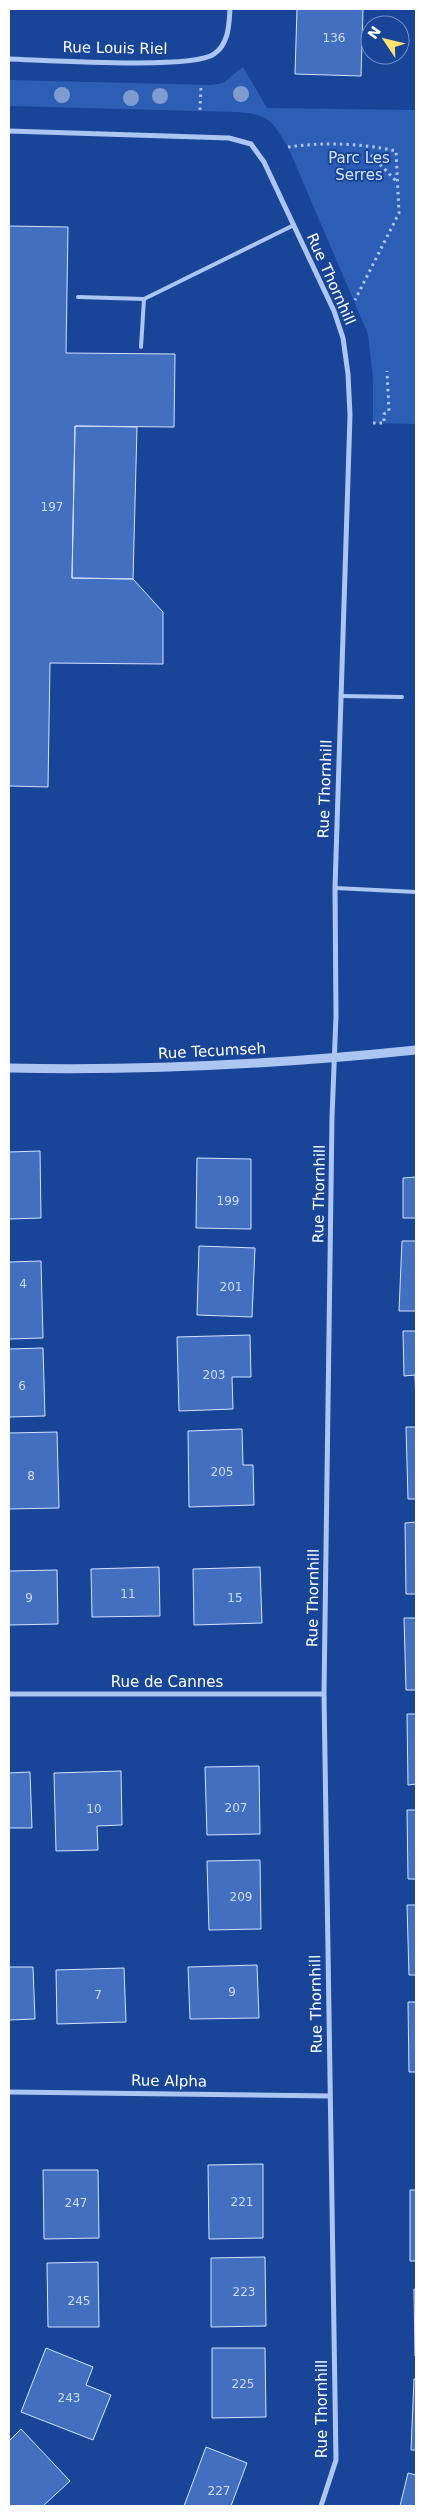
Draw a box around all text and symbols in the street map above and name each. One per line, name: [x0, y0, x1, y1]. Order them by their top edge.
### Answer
north arrow: [360, 15, 410, 65]
text: N: [364, 23, 384, 42]
house number: 136: [323, 31, 345, 45]
street label: Rue Louis Riel: [62, 38, 168, 58]
park label: Parc Les Serres: [328, 149, 390, 184]
street label: Rue Thornhill: [303, 230, 359, 328]
house number: 197: [41, 500, 63, 514]
street label: Rue Thornhill: [314, 739, 336, 839]
street label: Rue Tecumseh: [158, 1039, 266, 1063]
street label: Rue Thornhill: [309, 1145, 329, 1243]
house number: 199: [217, 1194, 239, 1208]
house number: 4: [19, 1277, 27, 1291]
house number: 201: [220, 1280, 242, 1294]
house number: 203: [203, 1368, 225, 1382]
house number: 6: [18, 1379, 26, 1393]
house number: 205: [211, 1465, 233, 1479]
house number: 8: [27, 1469, 35, 1483]
street label: Rue Thornhill: [303, 1549, 323, 1647]
house number: 11: [120, 1587, 136, 1601]
house number: 9: [25, 1591, 33, 1605]
house number: 15: [227, 1591, 243, 1605]
street label: Rue de Cannes: [111, 1673, 223, 1691]
house number: 207: [225, 1801, 247, 1815]
house number: 10: [86, 1802, 102, 1816]
house number: 209: [230, 1890, 252, 1904]
street label: Rue Thornhill: [306, 1955, 326, 2053]
house number: 9: [228, 1985, 236, 1999]
house number: 7: [94, 1988, 102, 2002]
street label: Rue Alpha: [131, 2071, 207, 2091]
house number: 221: [231, 2195, 253, 2209]
house number: 247: [65, 2196, 87, 2210]
house number: 223: [233, 2285, 255, 2299]
house number: 245: [68, 2294, 90, 2308]
street label: Rue Thornhill: [313, 2360, 331, 2458]
house number: 225: [232, 2377, 254, 2391]
house number: 243: [58, 2391, 80, 2405]
house number: 227: [208, 2484, 230, 2498]

